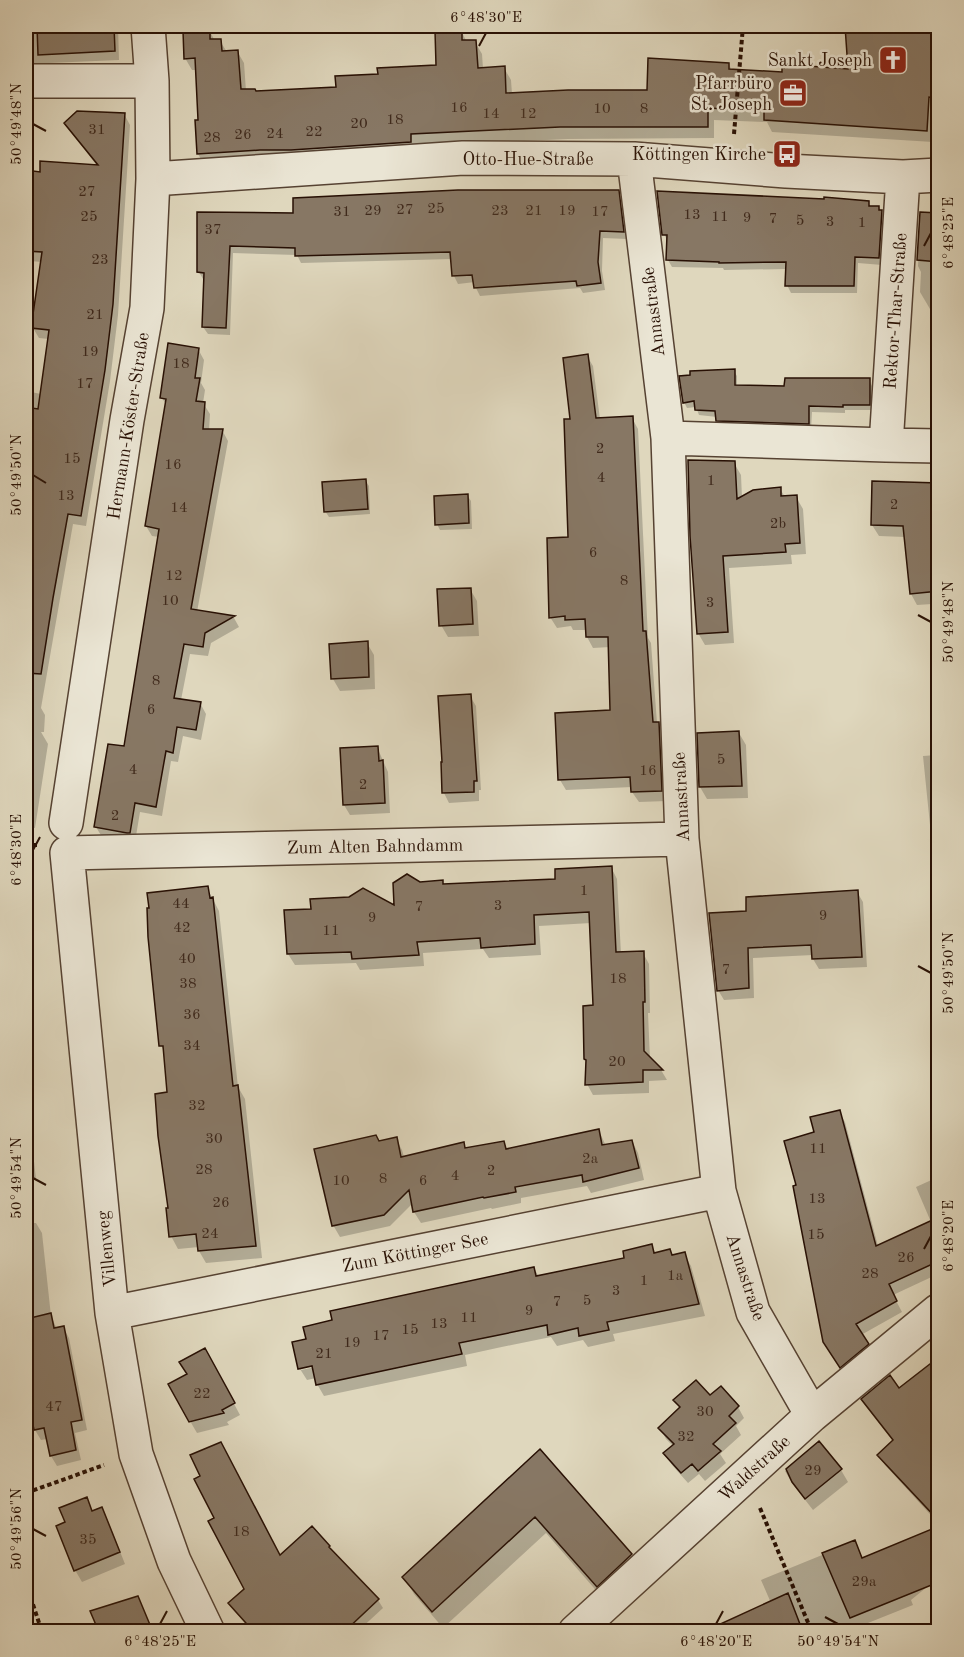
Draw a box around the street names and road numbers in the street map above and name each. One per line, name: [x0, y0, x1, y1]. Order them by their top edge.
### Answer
street label: Otto-Hue-Straße: [462, 151, 594, 169]
street label: Rektor-Thar-Straße: [882, 232, 910, 390]
street label: Annastraße: [640, 266, 668, 358]
street label: Hermann-Köster-Straße: [105, 331, 153, 521]
street label: Annastraße: [671, 751, 693, 842]
street label: Zum Alten Bahndamm: [287, 836, 463, 858]
street label: Villenweg: [94, 1209, 120, 1288]
street label: Zum Köttinger See: [341, 1230, 490, 1276]
street label: Annastraße: [723, 1232, 768, 1323]
street label: Waldstraße: [716, 1432, 794, 1505]

